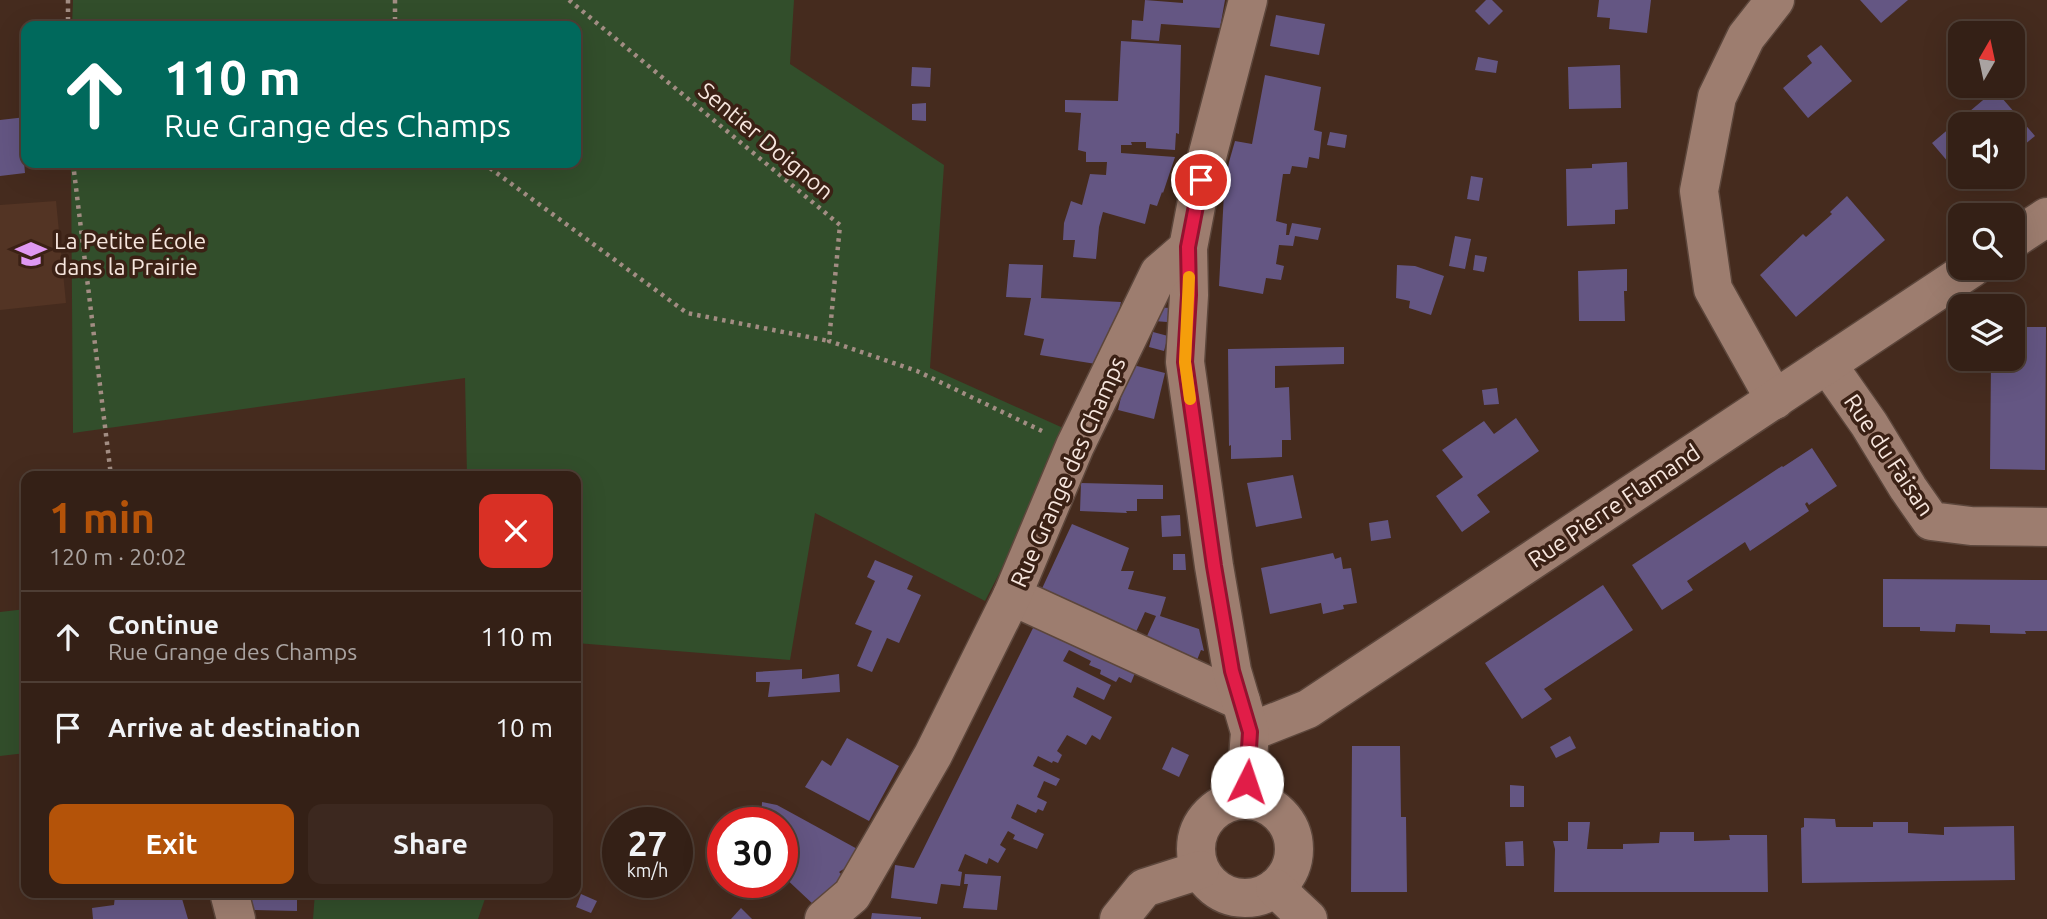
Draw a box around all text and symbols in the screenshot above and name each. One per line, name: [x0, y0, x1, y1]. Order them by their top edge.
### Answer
north arrow: [1948, 21, 2025, 98]
map controls: [1948, 21, 2025, 371]
icon: ahead: [49, 49, 140, 140]
text: 110 m: [164, 49, 301, 104]
street label: Sentier Doignon: [694, 77, 838, 204]
text: Rue Grange des Champs: [164, 107, 511, 143]
button: sound: [1948, 112, 2025, 189]
pin: [1171, 150, 1231, 210]
icon: arrive: [1182, 161, 1220, 199]
button: search: [1948, 203, 2025, 280]
place label: La Petite École dans la Prairie: [54, 227, 206, 279]
school or university icon: La Petite École dans la Prairie: [14, 237, 48, 271]
button: layers: [1948, 294, 2025, 371]
street label: Rue Grange des Champs: [1005, 353, 1130, 591]
street label: Rue du Faisan: [1840, 389, 1939, 520]
street label: Rue Pierre Flamand: [1523, 439, 1704, 572]
text: 1 min: [49, 494, 155, 541]
button: close: [479, 494, 553, 568]
text: 120 m · 20:02: [49, 544, 187, 569]
text: Continue: [108, 610, 219, 639]
icon: ahead: [49, 618, 87, 656]
text: 110 m: [481, 622, 553, 651]
text: Rue Grange des Champs: [108, 639, 357, 664]
icon: arrive: [49, 709, 87, 747]
text: Arrive at destination: [108, 713, 361, 742]
text: 10 m: [495, 713, 553, 742]
position arrow: [1210, 745, 1284, 819]
button: Exit: [49, 804, 294, 884]
button: Share: [308, 804, 553, 884]
speed limit sign: 30: [707, 807, 798, 898]
text: 27: [628, 823, 667, 863]
text: km/h: [627, 860, 668, 880]

